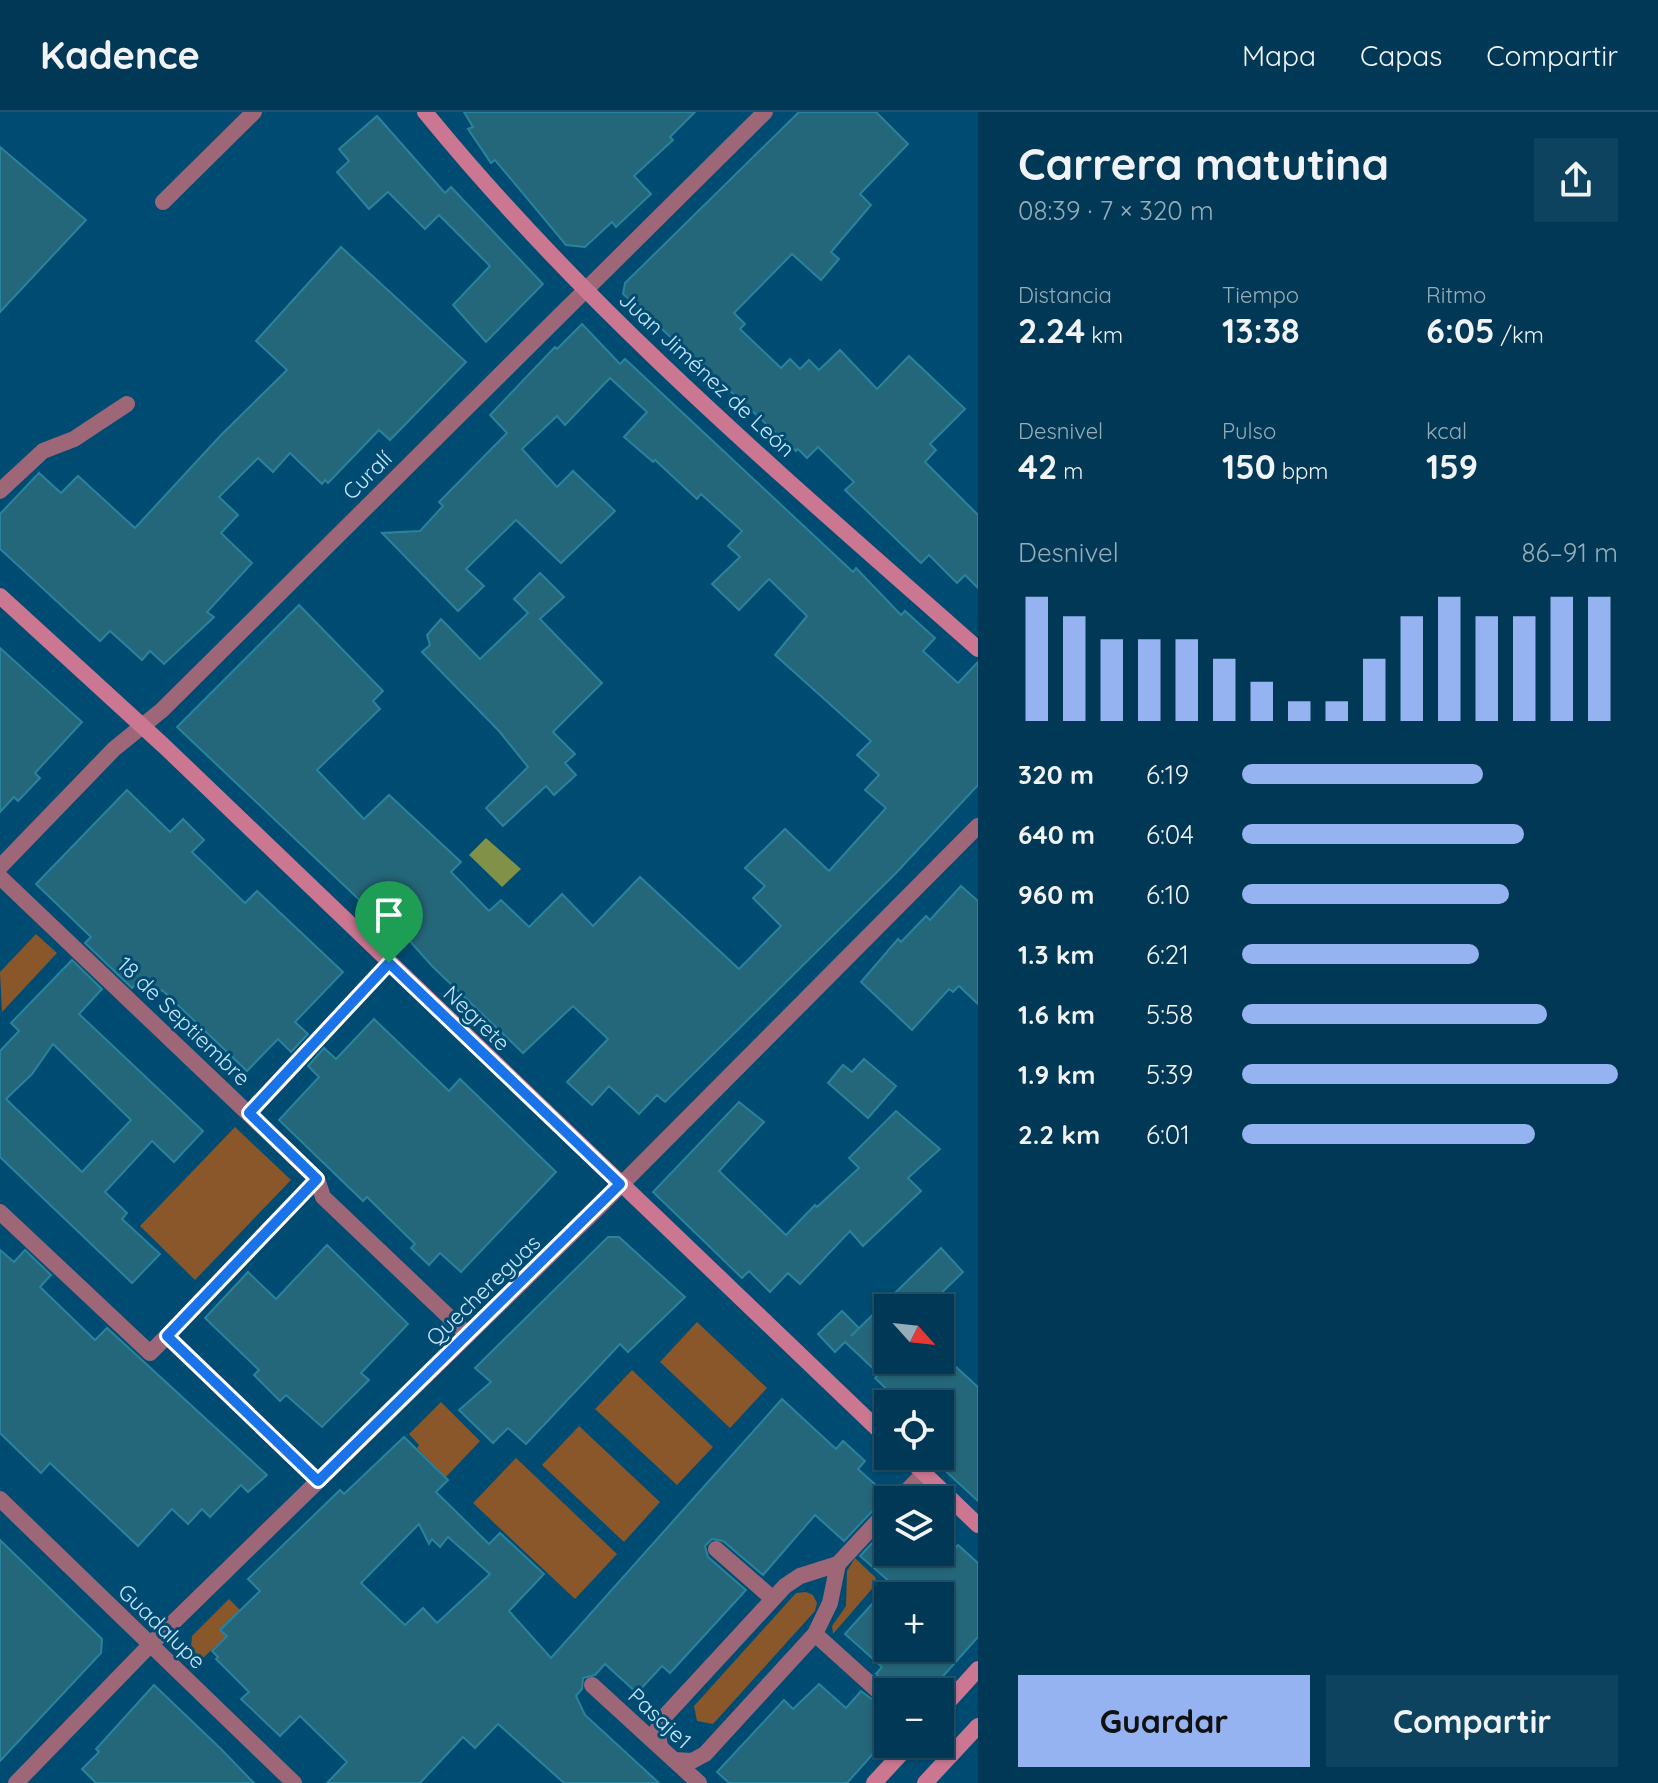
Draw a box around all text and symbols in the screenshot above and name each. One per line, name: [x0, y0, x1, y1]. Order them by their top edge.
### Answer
text: Kadence: [40, 31, 200, 79]
text: Mapa: [1242, 38, 1316, 73]
text: Capas: [1360, 38, 1442, 73]
text: Compartir: [1486, 38, 1618, 73]
text: Carrera matutina: [1018, 136, 1389, 191]
button: share: [1534, 138, 1618, 222]
text: 08:39 · 7 × 320 m: [1018, 194, 1214, 227]
text: Distancia: [1018, 281, 1112, 309]
text: Tiempo: [1222, 281, 1299, 309]
text: Ritmo: [1426, 281, 1486, 309]
street label: Juan Jiménez de León: [613, 285, 801, 463]
text: 2.24: [1018, 309, 1085, 352]
text: 13:38: [1222, 309, 1300, 352]
text: 6:05: [1426, 309, 1495, 352]
text: km: [1085, 321, 1123, 349]
text: /km: [1495, 321, 1544, 349]
text: Desnivel: [1018, 417, 1103, 445]
text: Pulso: [1222, 417, 1276, 445]
text: kcal: [1426, 417, 1467, 445]
street label: Curalí: [337, 444, 398, 505]
text: 42: [1018, 445, 1057, 488]
text: 150: [1222, 445, 1276, 488]
text: 159: [1426, 445, 1478, 488]
text: m: [1057, 457, 1083, 485]
text: bpm: [1276, 457, 1328, 485]
text: Desnivel: [1018, 536, 1119, 569]
text: 86–91 m: [1522, 536, 1618, 569]
text: 320 m: [1018, 758, 1094, 791]
text: 6:19: [1146, 758, 1189, 791]
text: 640 m: [1018, 818, 1095, 851]
text: 6:04: [1146, 818, 1194, 851]
text: 960 m: [1018, 878, 1094, 911]
text: 6:10: [1146, 878, 1190, 911]
pin: [355, 881, 423, 963]
icon: arrive: [367, 893, 411, 937]
text: 1.3 km: [1018, 938, 1095, 971]
text: 6:21: [1146, 938, 1189, 971]
street label: 18 de Septiembre: [112, 950, 256, 1092]
street label: Negrete: [438, 979, 516, 1057]
text: 1.6 km: [1018, 998, 1095, 1031]
text: 5:58: [1146, 998, 1193, 1031]
text: 1.9 km: [1018, 1058, 1095, 1091]
text: 5:39: [1146, 1058, 1193, 1091]
text: 2.2 km: [1018, 1118, 1100, 1151]
text: 6:01: [1146, 1118, 1190, 1151]
street label: Quechereguas: [420, 1228, 546, 1352]
north arrow: [874, 1294, 954, 1374]
map controls: [874, 1294, 954, 1758]
button: locate: [874, 1390, 954, 1470]
button: layers: [874, 1486, 954, 1566]
street label: Guadalupe: [112, 1577, 212, 1675]
button: +: [874, 1582, 954, 1662]
button: Guardar: [1018, 1675, 1310, 1767]
button: Compartir: [1326, 1675, 1618, 1767]
button: −: [874, 1678, 954, 1758]
street label: Pasaje1: [622, 1682, 698, 1754]

